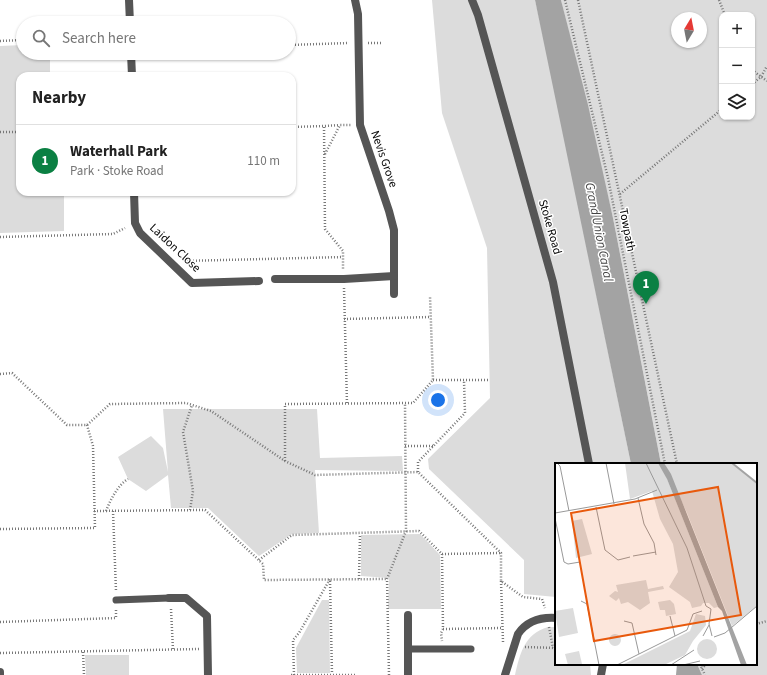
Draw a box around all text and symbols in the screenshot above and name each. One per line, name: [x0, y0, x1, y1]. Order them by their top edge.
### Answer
north arrow: [671, 12, 707, 48]
map controls: [719, 12, 755, 120]
button: +: [719, 12, 755, 48]
search box: [16, 16, 296, 60]
icon: search: [30, 27, 52, 49]
text: Search here: [62, 28, 136, 49]
button: −: [719, 48, 755, 84]
button: layers: [719, 84, 755, 120]
text: Nearby: [32, 86, 86, 110]
street label: Nevis Grove: [366, 128, 402, 190]
text: Waterhall Park: [70, 141, 167, 162]
text: 1: [42, 152, 48, 170]
text: 110 m: [247, 152, 280, 170]
text: Park · Stoke Road: [70, 162, 164, 180]
water label: Grand Union Canal: [581, 181, 618, 284]
street label: Stoke Road: [534, 198, 566, 256]
street label: Towpath: [614, 207, 640, 253]
street label: Laidon Close: [146, 220, 204, 276]
pin: 1: [633, 271, 659, 304]
your location: [428, 390, 448, 410]
inset map: [555, 463, 757, 665]

